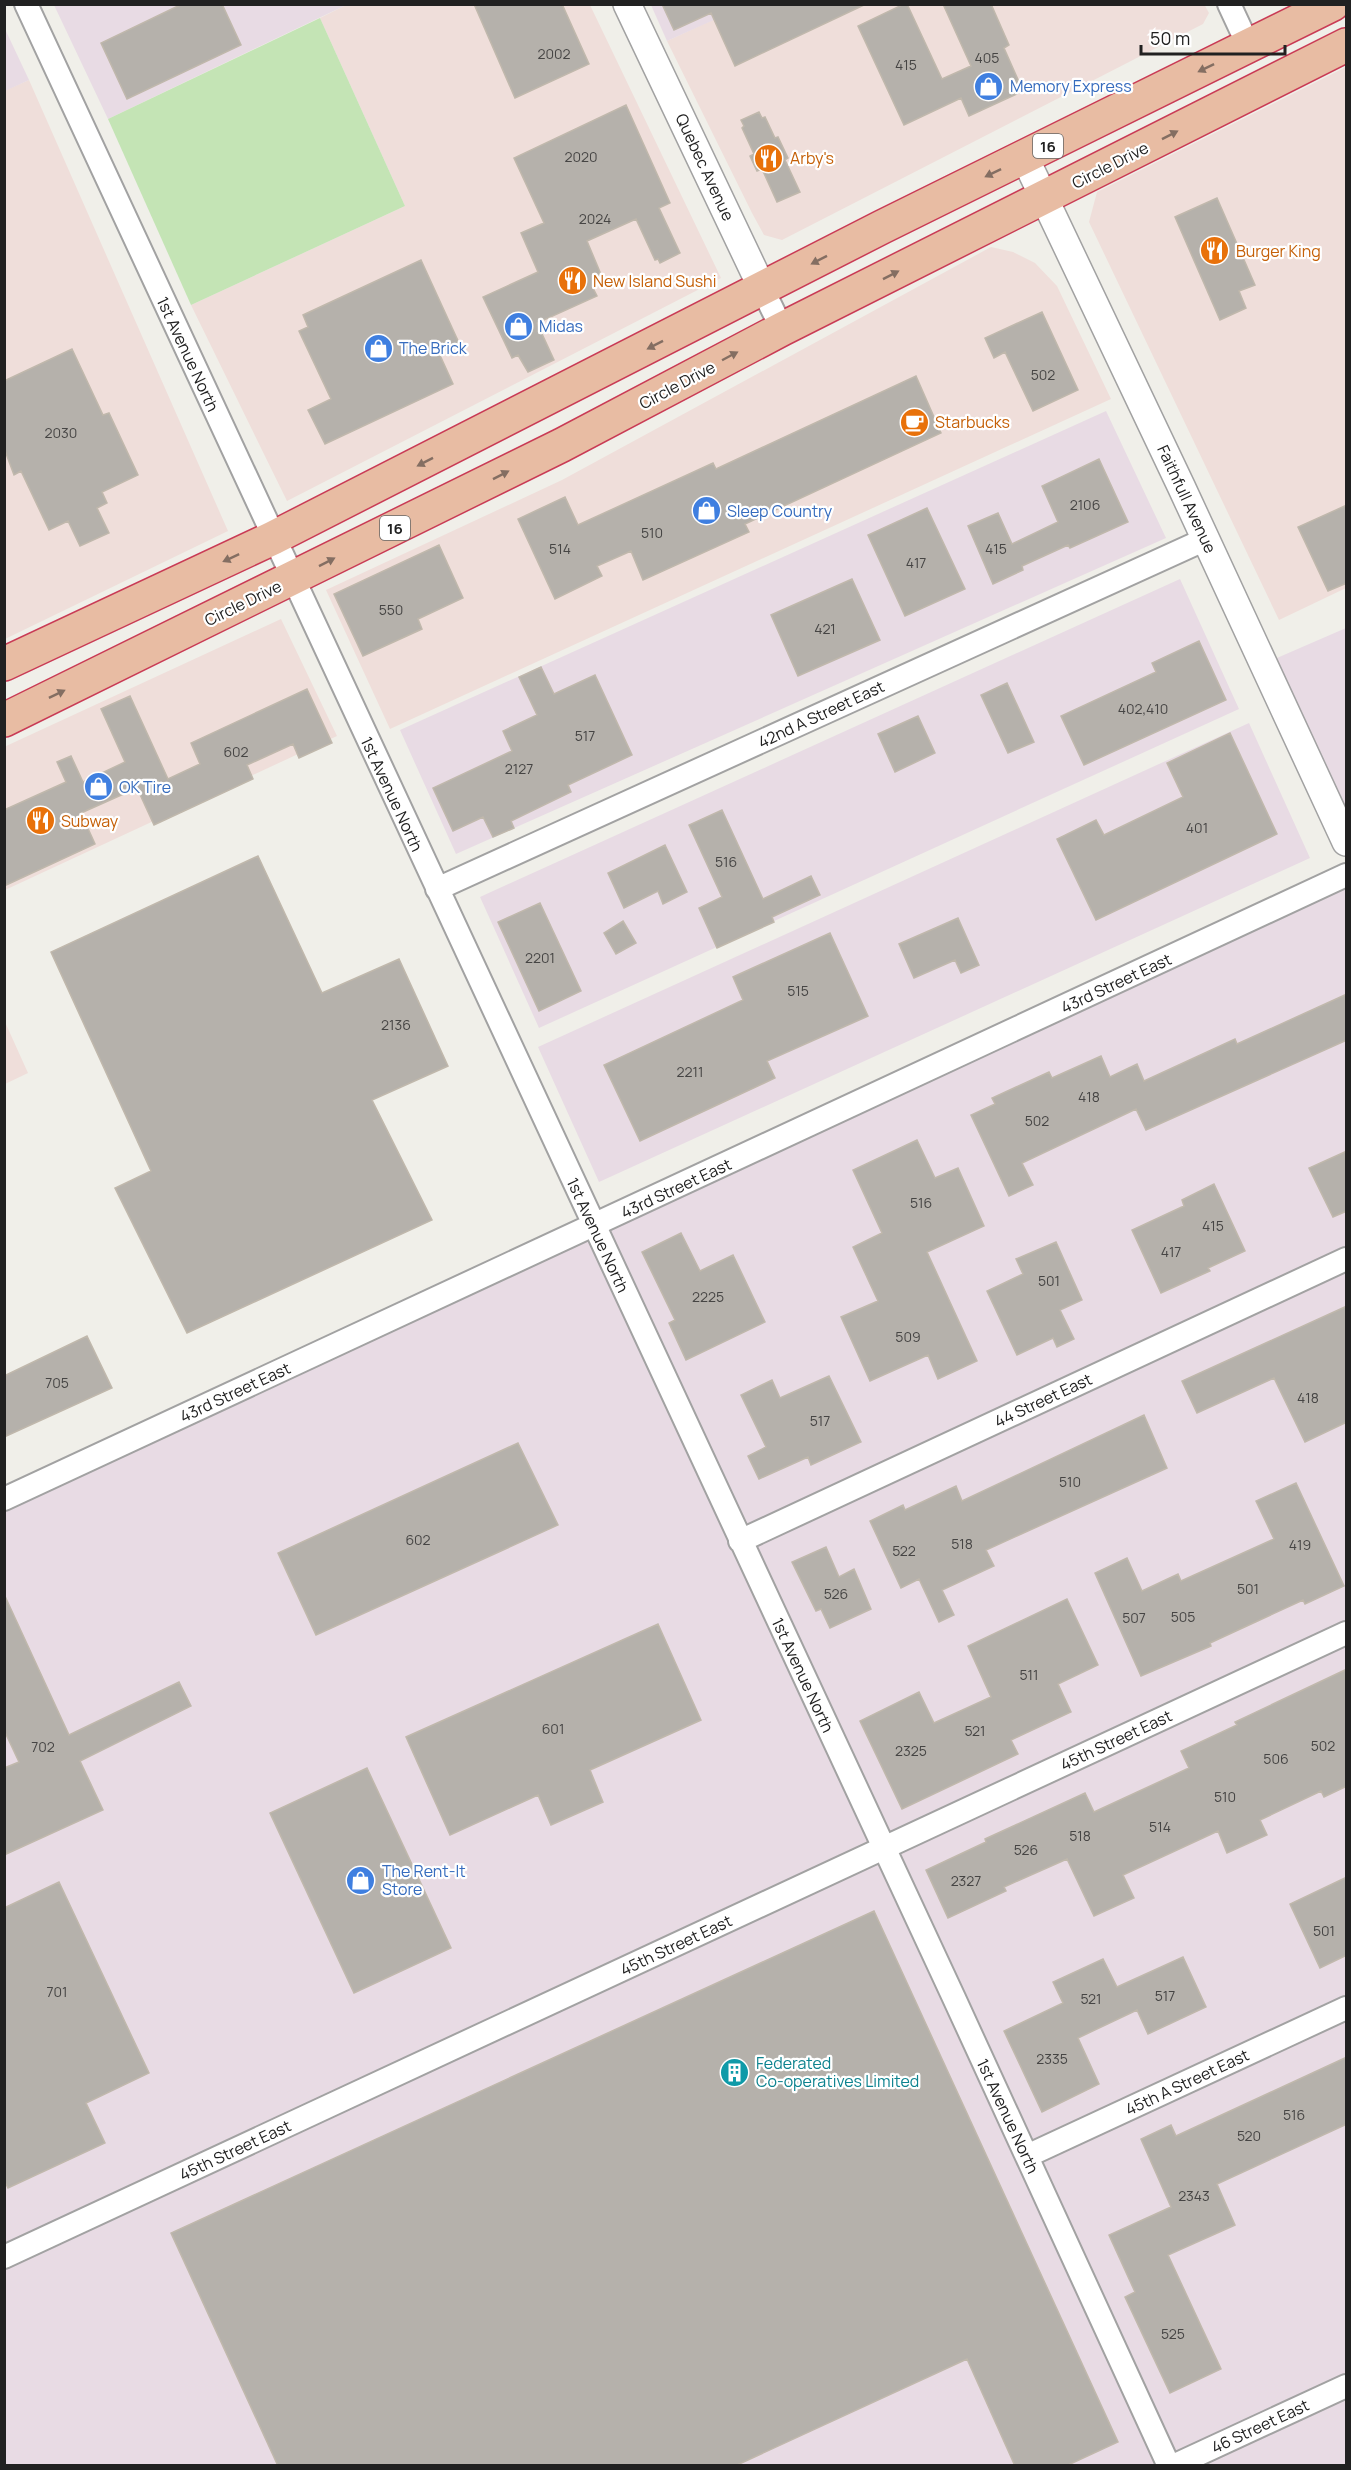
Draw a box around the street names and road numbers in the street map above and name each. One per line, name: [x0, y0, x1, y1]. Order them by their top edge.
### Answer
street label: Quebec Avenue: [670, 110, 740, 224]
road number: 16: [1033, 134, 1063, 158]
street label: Circle Drive: [1068, 136, 1152, 194]
street label: 1st Avenue North: [152, 293, 224, 415]
street label: Circle Drive: [635, 356, 719, 414]
street label: Faithfull Avenue: [1152, 441, 1222, 557]
road number: 16: [380, 516, 410, 540]
street label: Circle Drive: [201, 575, 285, 631]
street label: 42nd A Street East: [754, 675, 888, 753]
street label: 1st Avenue North: [356, 733, 428, 855]
street label: 43rd Street East: [1057, 948, 1175, 1018]
street label: 43rd Street East: [617, 1153, 735, 1223]
street label: 1st Avenue North: [562, 1174, 634, 1296]
street label: 43rd Street East: [176, 1357, 294, 1427]
street label: 44 Street East: [991, 1368, 1095, 1432]
street label: 1st Avenue North: [767, 1614, 839, 1736]
street label: 45th Street East: [1057, 1705, 1175, 1775]
street label: 45th Street East: [617, 1910, 735, 1980]
street label: 45th A Street East: [1122, 2044, 1252, 2120]
street label: 1st Avenue North: [972, 2055, 1044, 2177]
street label: 45th Street East: [176, 2115, 294, 2185]
street label: 46 Street East: [1208, 2394, 1312, 2458]

